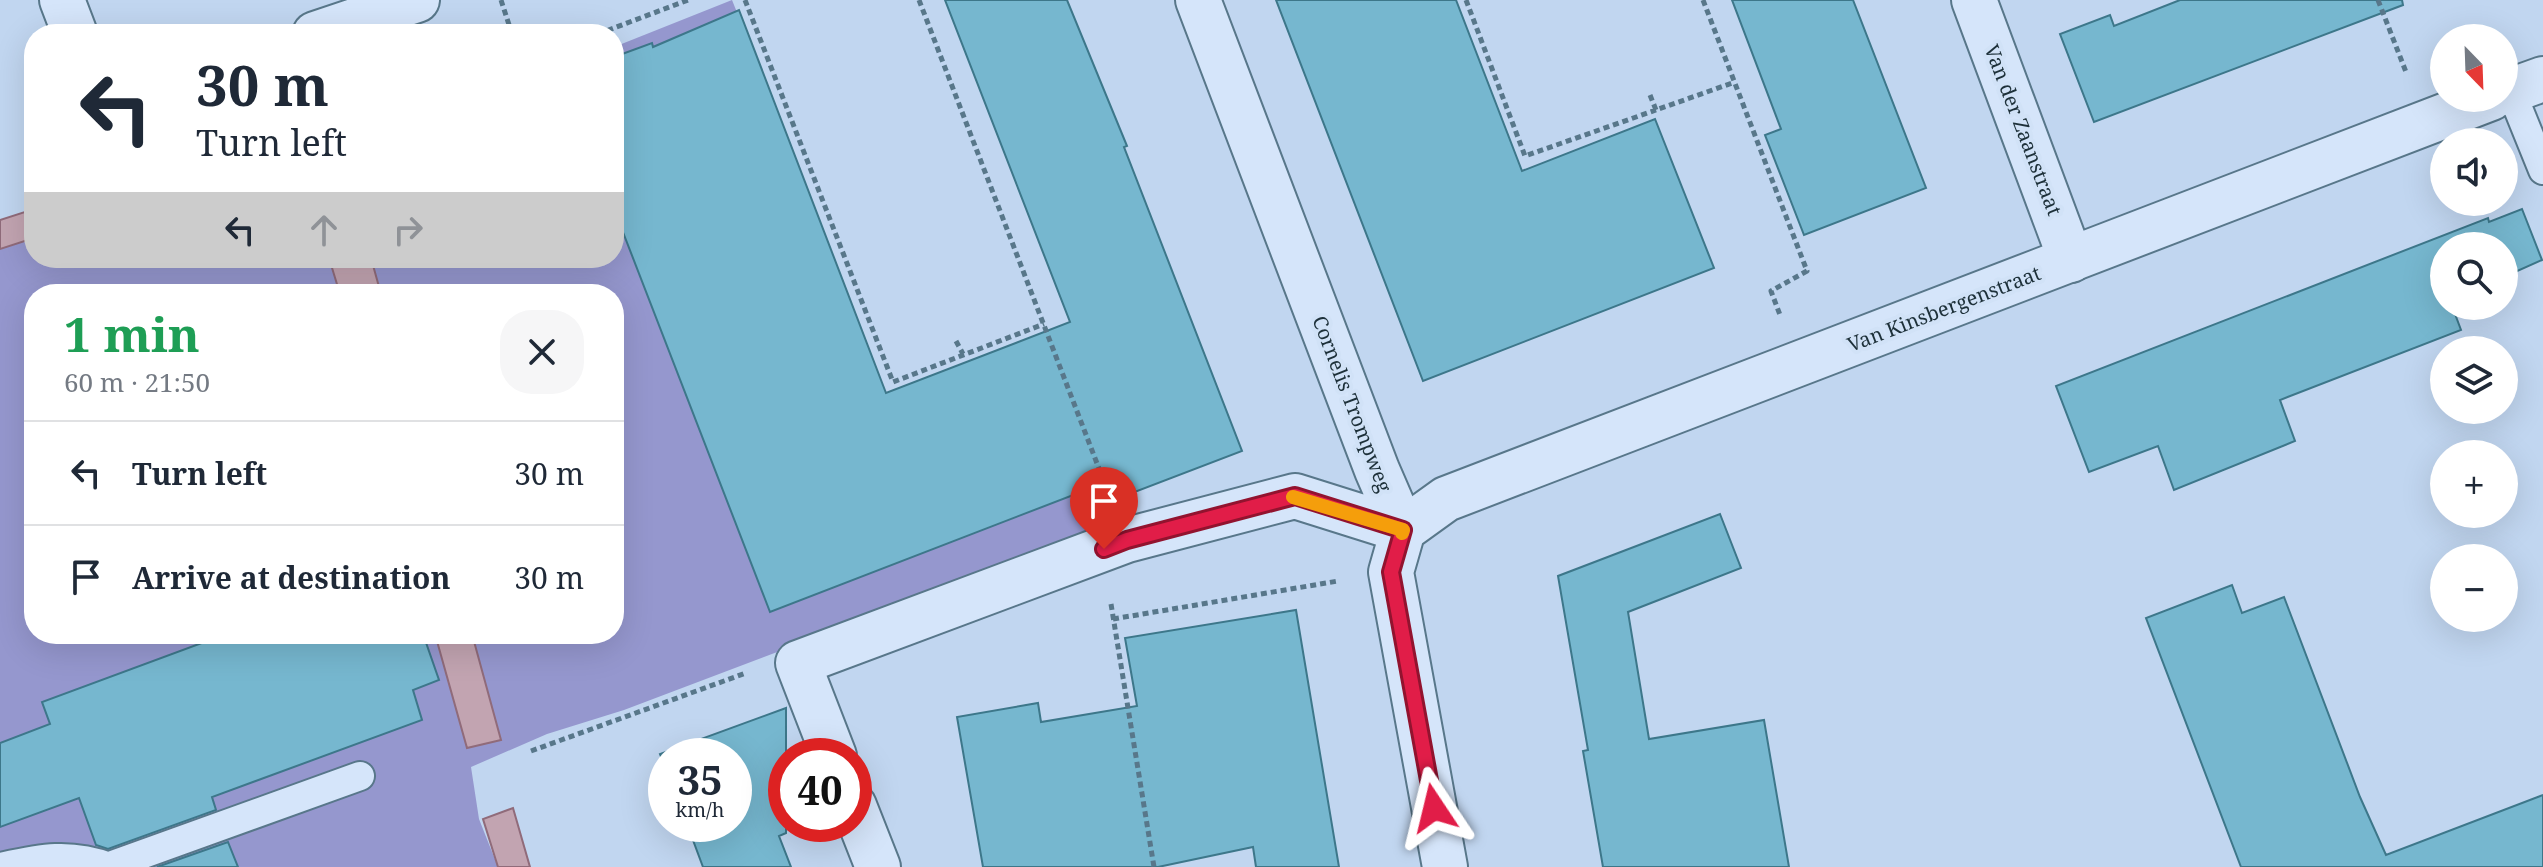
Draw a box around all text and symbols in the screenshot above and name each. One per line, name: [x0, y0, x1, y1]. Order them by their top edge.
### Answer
north arrow: [2430, 24, 2518, 112]
map controls: [2430, 24, 2518, 632]
street label: Van der Zaanstraat: [1978, 40, 2069, 219]
text: 30 m: [196, 46, 329, 122]
icon: left: [64, 56, 168, 160]
text: Turn left: [196, 118, 347, 167]
button: sound: [2430, 128, 2518, 216]
icon: left: [218, 208, 262, 252]
icon: ahead: [302, 208, 346, 252]
icon: right: [386, 208, 430, 252]
button: search: [2430, 232, 2518, 320]
street label: Van Kinsbergenstraat: [1843, 259, 2045, 358]
text: 1 min: [64, 301, 200, 366]
button: close: [500, 310, 584, 394]
street label: Cornelis Trompweg: [1306, 312, 1399, 496]
button: layers: [2430, 336, 2518, 424]
text: 60 m · 21:50: [64, 364, 210, 400]
button: +: [2430, 440, 2518, 528]
icon: left: [64, 451, 108, 495]
text: Turn left: [132, 453, 267, 494]
text: 30 m: [514, 453, 584, 494]
pin: [1070, 467, 1138, 549]
icon: arrive: [1082, 479, 1126, 523]
button: −: [2430, 544, 2518, 632]
icon: arrive: [64, 555, 108, 599]
text: Arrive at destination: [132, 557, 451, 598]
text: 30 m: [514, 557, 584, 598]
speed limit sign: 40: [768, 738, 872, 842]
text: 35: [677, 752, 723, 807]
position arrow: [1392, 766, 1476, 850]
text: km/h: [675, 796, 725, 823]

